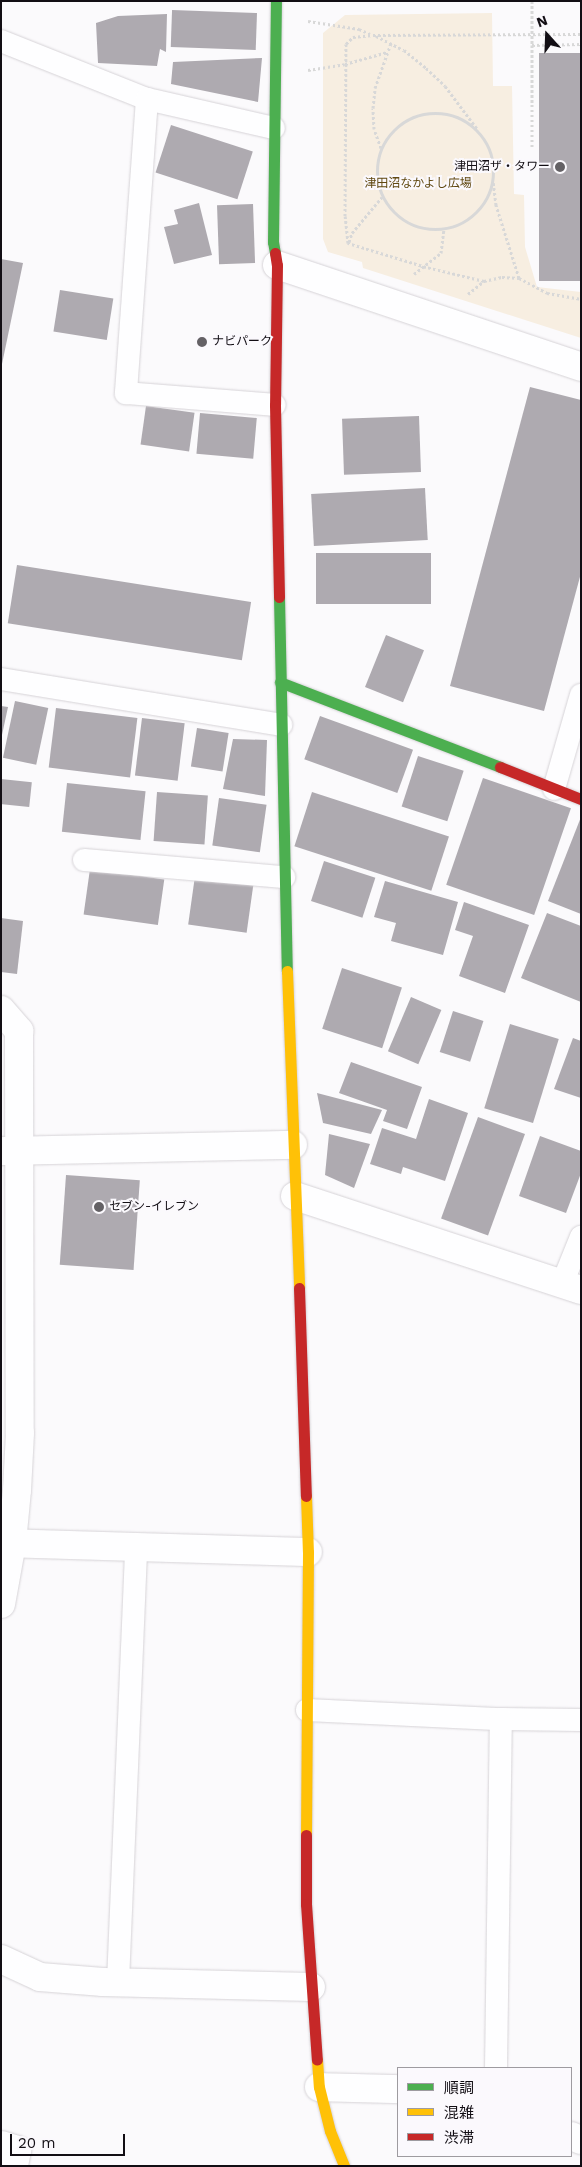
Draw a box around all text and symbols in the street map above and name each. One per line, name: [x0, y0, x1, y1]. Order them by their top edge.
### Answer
north arrow: [522, 10, 572, 60]
text: N: [534, 12, 549, 30]
place label: 津田沼ザ・タワー: [454, 160, 550, 174]
marker: 津田沼ザ・タワー: [554, 161, 566, 173]
park label: 津田沼なかよし広場: [364, 177, 472, 191]
place label: ナビパーク: [212, 335, 272, 349]
marker: ナビパーク: [196, 336, 208, 348]
place label: セブン-イレブン: [109, 1200, 199, 1214]
marker: セブン-イレブン: [93, 1201, 105, 1213]
legend: [397, 2067, 572, 2157]
text: 順調: [444, 2079, 474, 2097]
text: 混雑: [444, 2104, 474, 2122]
scale bar: [12, 2124, 128, 2156]
text: 渋滞: [444, 2129, 474, 2147]
text: 20 m: [18, 2134, 56, 2152]

